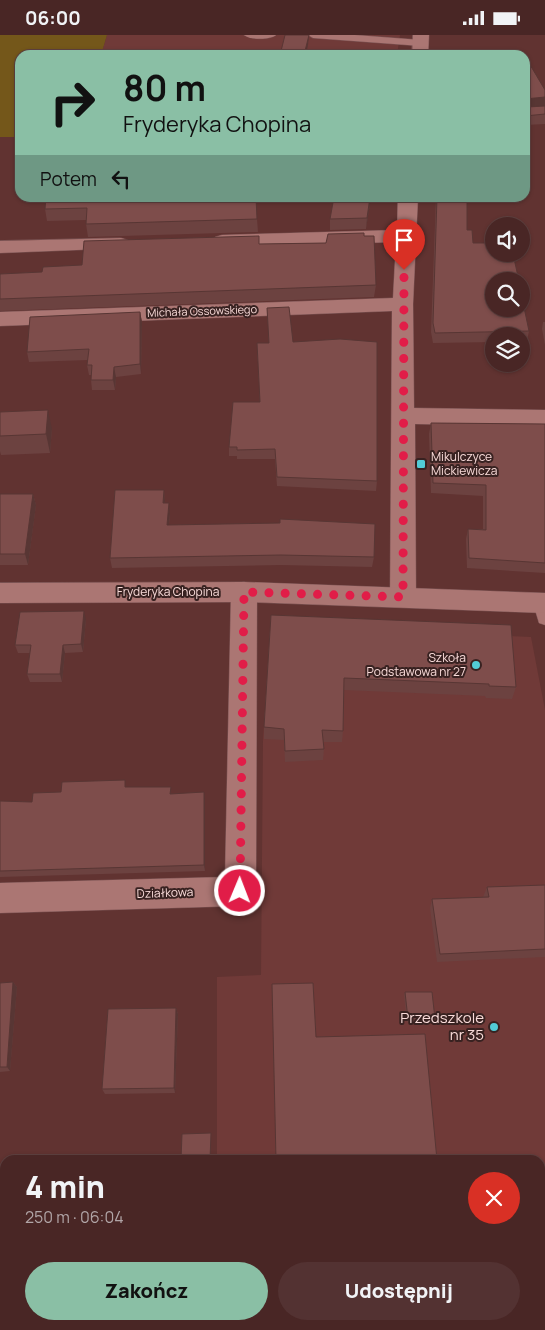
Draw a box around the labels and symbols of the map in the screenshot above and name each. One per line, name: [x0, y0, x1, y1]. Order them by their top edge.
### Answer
pin: [383, 219, 425, 270]
street label: Michała Ossowskiego: [147, 301, 258, 320]
place label: Mikulczyce Mickiewicza: [431, 448, 497, 479]
marker: Mikulczyce Mickiewicza: [415, 458, 427, 470]
street label: Fryderyka Chopina: [117, 583, 219, 600]
place label: Szkoła Podstawowa nr 27: [367, 649, 466, 680]
marker: Szkoła Podstawowa nr 27: [470, 659, 482, 671]
position arrow: [213, 864, 265, 916]
street label: Działkowa: [136, 883, 194, 902]
place label: Przedszkole nr 35: [400, 1007, 484, 1045]
marker: Przedszkole nr 35: [488, 1021, 500, 1033]

